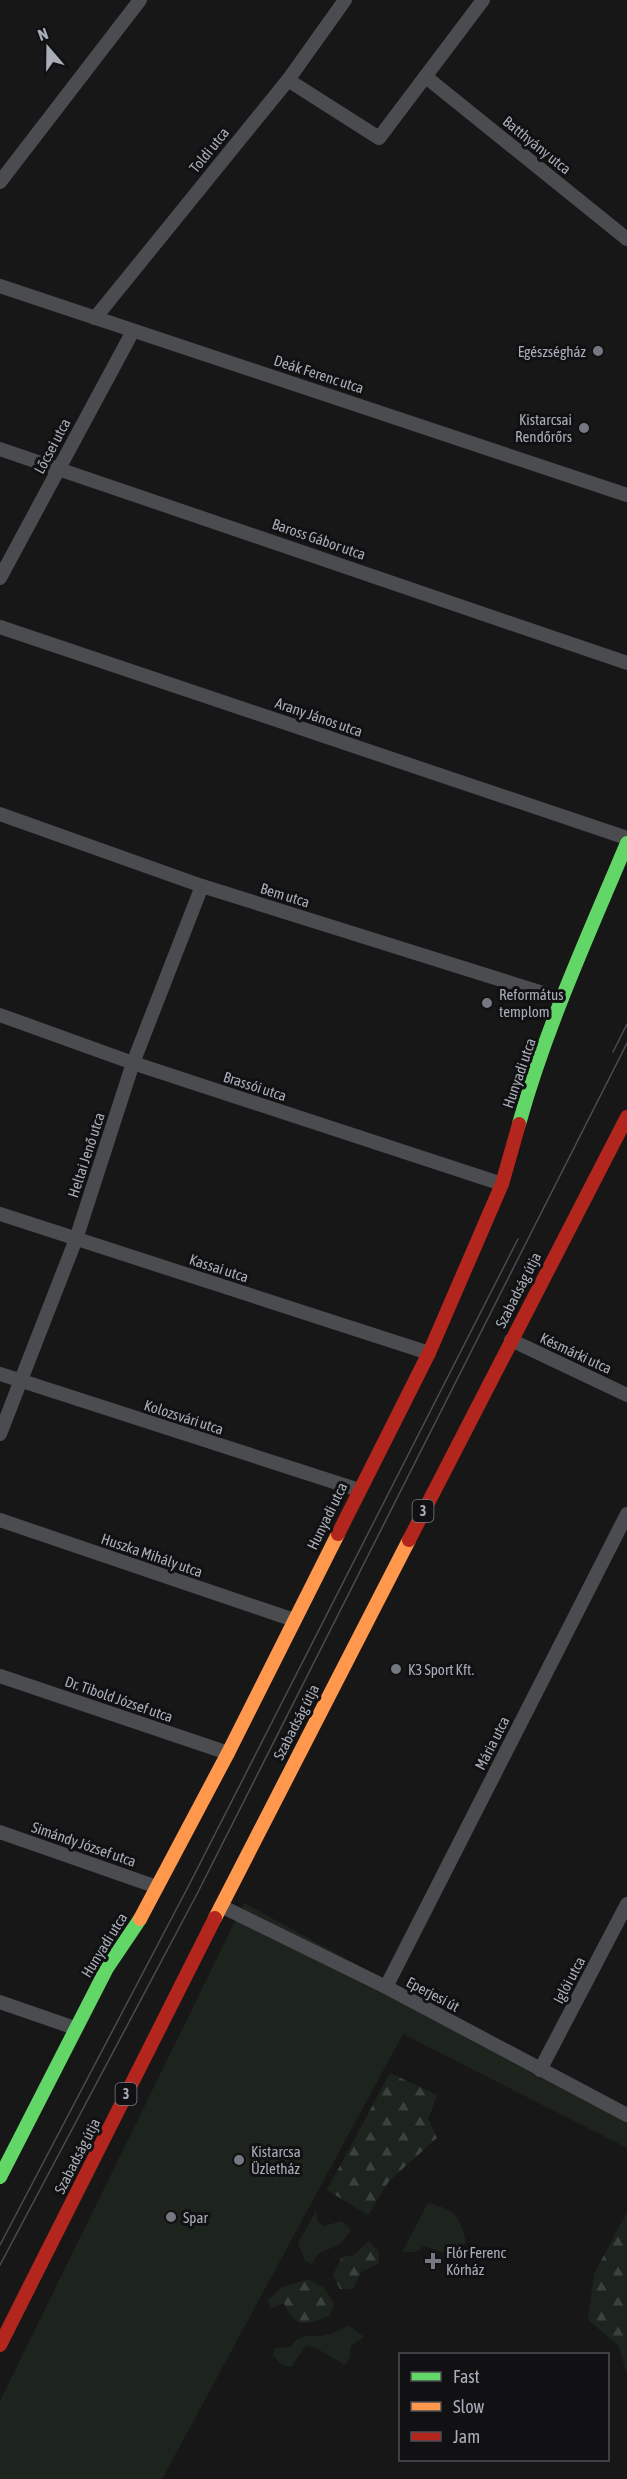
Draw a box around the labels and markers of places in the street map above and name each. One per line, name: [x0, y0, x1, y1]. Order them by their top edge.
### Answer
place label: Egészségház: [518, 343, 587, 360]
marker: Egészségház: [591, 344, 605, 358]
place label: Kistarcsai Rendőrőrs: [515, 411, 572, 445]
marker: Kistarcsai Rendőrőrs: [577, 421, 591, 435]
place label: Református templom: [499, 986, 564, 1020]
marker: Református templom: [480, 996, 494, 1010]
place label: K3 Sport Kft.: [408, 1661, 474, 1678]
marker: K3 Sport Kft.: [389, 1662, 403, 1676]
place label: Kistarcsa Üzletház: [251, 2143, 301, 2177]
marker: Kistarcsa Üzletház: [232, 2153, 246, 2167]
place label: Spar: [183, 2209, 208, 2226]
marker: Spar: [164, 2210, 178, 2224]
place label: Flór Ferenc Kórház: [446, 2244, 506, 2278]
marker: Flór Ferenc Kórház: [424, 2252, 442, 2270]

